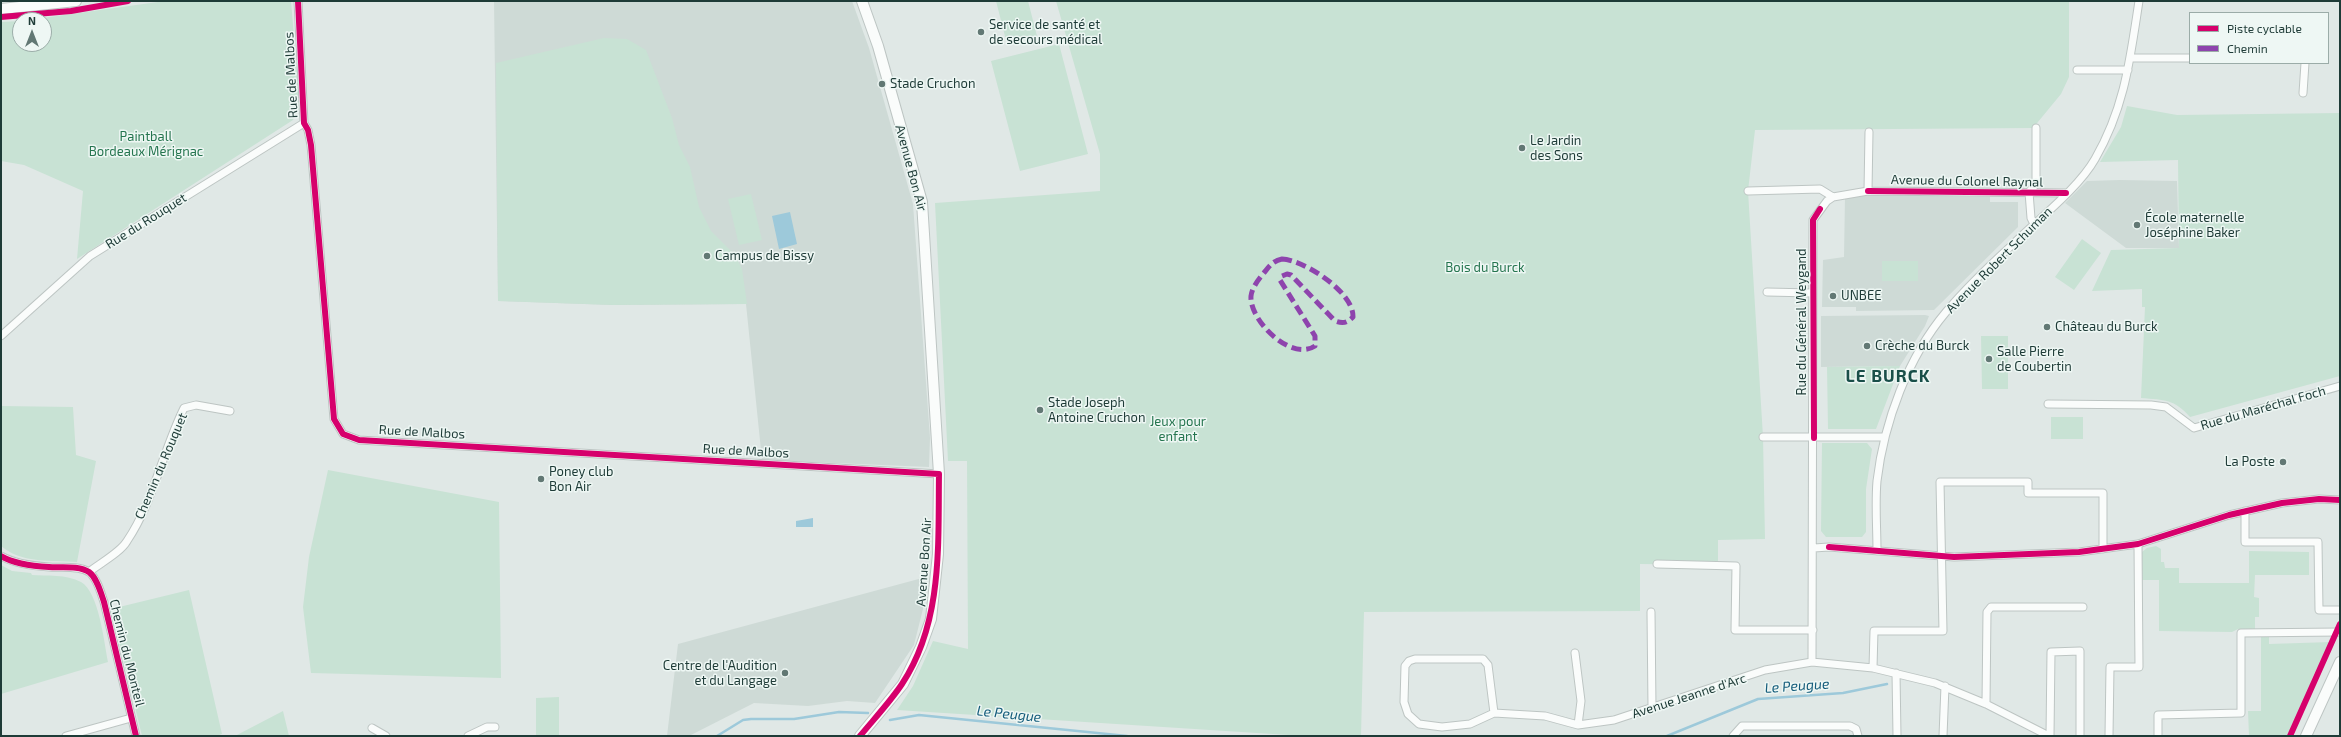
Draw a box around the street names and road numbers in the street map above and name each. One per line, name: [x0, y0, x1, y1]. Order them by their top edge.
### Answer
street label: Rue de Malbos: [281, 31, 301, 119]
street label: Avenue Bon Air: [892, 123, 930, 213]
street label: Avenue du Colonel Raynal: [1891, 172, 2043, 190]
street label: Rue du Rouquet: [103, 190, 189, 252]
street label: Avenue Robert Schuman: [1943, 204, 2055, 316]
street label: Rue du Général Weygand: [1794, 248, 1810, 396]
street label: Rue du Maréchal Foch: [2199, 383, 2327, 433]
street label: Chemin du Rouquet: [131, 410, 191, 522]
street label: Rue de Malbos: [378, 422, 466, 442]
street label: Rue de Malbos: [702, 441, 790, 461]
street label: Avenue Bon Air: [913, 517, 935, 607]
street label: Chemin du Monteil: [106, 598, 148, 708]
street label: Avenue Jeanne d'Arc: [1630, 670, 1748, 722]

